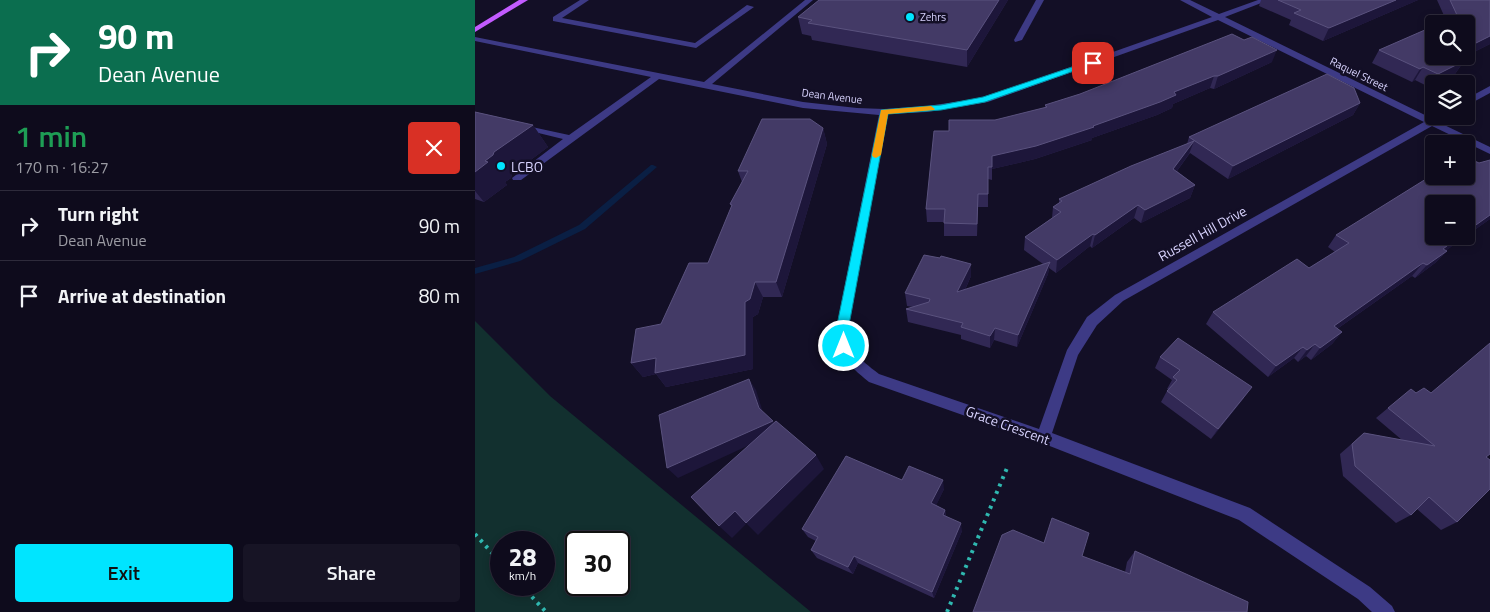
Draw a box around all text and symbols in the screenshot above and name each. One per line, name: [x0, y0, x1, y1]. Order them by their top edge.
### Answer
text: 90 m: [98, 9, 174, 63]
place label: Zehrs: [920, 9, 946, 25]
marker: Zehrs: [904, 11, 916, 23]
map controls: [1425, 15, 1475, 245]
button: search: [1425, 15, 1475, 65]
icon: right: [15, 20, 80, 85]
pin: [1072, 42, 1114, 84]
icon: arrive: [1079, 49, 1107, 77]
street label: Raquel Street: [1327, 53, 1391, 95]
text: Dean Avenue: [98, 57, 220, 91]
button: layers: [1425, 75, 1475, 125]
street label: Dean Avenue: [801, 84, 864, 108]
text: 1 min: [15, 113, 87, 159]
button: close: [408, 122, 460, 174]
button: +: [1425, 135, 1475, 185]
text: 170 m · 16:27: [15, 155, 109, 179]
place label: LCBO: [511, 156, 543, 177]
marker: LCBO: [495, 160, 507, 172]
button: −: [1425, 195, 1475, 245]
text: Turn right: [58, 199, 139, 228]
street label: Russell Hill Drive: [1154, 200, 1250, 266]
text: 90 m: [419, 211, 460, 240]
icon: right: [15, 212, 43, 240]
text: Dean Avenue: [58, 228, 147, 252]
text: Arrive at destination: [58, 281, 226, 310]
text: 80 m: [419, 281, 460, 310]
icon: arrive: [15, 282, 43, 310]
position arrow: [817, 319, 869, 371]
street label: Grace Crescent: [963, 400, 1053, 450]
speed limit sign: 30: [565, 531, 630, 596]
text: 28: [508, 538, 537, 576]
button: Exit: [15, 544, 233, 602]
button: Share: [243, 544, 460, 602]
text: km/h: [509, 566, 536, 585]

